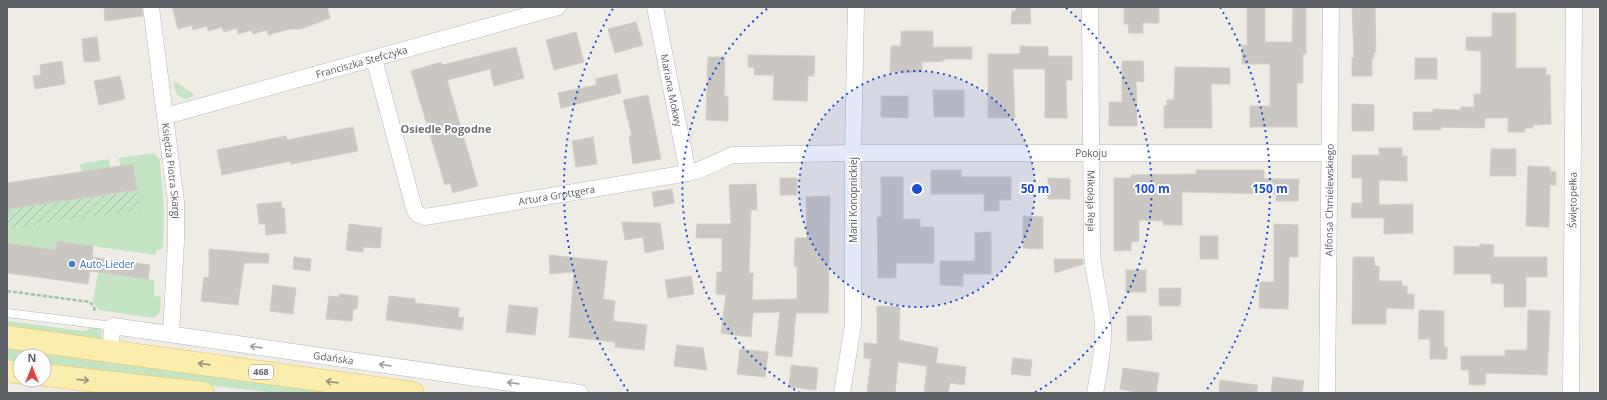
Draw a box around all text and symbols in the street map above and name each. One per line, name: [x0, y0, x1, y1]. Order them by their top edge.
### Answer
street label: Franciszka Stefczyka: [314, 42, 409, 81]
street label: Mariana Mokwy: [657, 53, 686, 129]
district label: Osiedle Pogodne: [400, 121, 492, 136]
street label: Księdza Piotra Skargi: [159, 122, 183, 219]
street label: Alfonsa Chmielewskiego: [1321, 144, 1337, 256]
street label: Pokoju: [1075, 146, 1107, 160]
street label: Marii Konopnickiej: [846, 157, 860, 243]
street label: Mikołaja Reja: [1084, 170, 1099, 232]
street label: Świętopełka: [1565, 172, 1580, 228]
text: 50 m: [1021, 180, 1049, 197]
text: 100 m: [1134, 180, 1170, 197]
text: 150 m: [1252, 180, 1288, 197]
street label: Artura Grottgera: [517, 182, 596, 208]
centre of rings: [910, 182, 924, 196]
place label: Auto-Lieder: [80, 257, 134, 271]
marker: Auto-Lieder: [67, 259, 77, 269]
one-way arrow: [250, 343, 263, 351]
north arrow: [12, 348, 52, 388]
street label: Gdańska: [312, 348, 355, 367]
text: N: [28, 350, 36, 365]
one-way arrow: [198, 360, 211, 368]
one-way arrow: [378, 361, 391, 369]
road number: 468: [249, 365, 273, 379]
one-way arrow: [76, 376, 89, 383]
one-way arrow: [326, 378, 339, 386]
one-way arrow: [507, 379, 520, 387]

